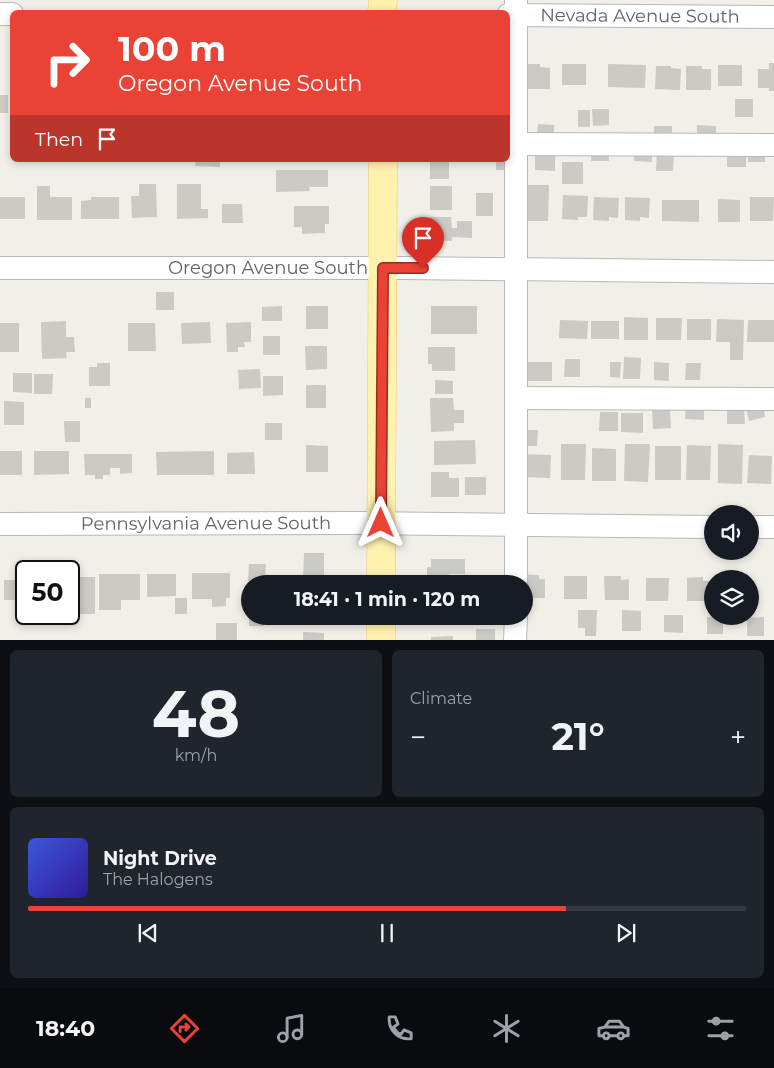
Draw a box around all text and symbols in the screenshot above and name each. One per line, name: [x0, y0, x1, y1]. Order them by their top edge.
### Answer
street label: Nevada Avenue South: [540, 4, 740, 28]
text: 100 m: [118, 27, 226, 70]
icon: right: [35, 30, 100, 95]
text: Oregon Avenue South: [118, 70, 363, 97]
icon: arrive: [93, 125, 121, 153]
text: Then: [35, 128, 83, 151]
pin: [402, 217, 444, 268]
icon: arrive: [409, 224, 437, 252]
street label: Oregon Avenue South: [168, 257, 368, 279]
position arrow: [354, 496, 406, 548]
map controls: [704, 505, 759, 625]
button: sound: [704, 505, 759, 560]
street label: Pennsylvania Avenue South: [81, 512, 331, 535]
speed limit sign: 50: [15, 560, 80, 625]
button: layers: [704, 570, 759, 625]
text: 18:41 · 1 min · 120 m: [294, 588, 480, 611]
text: 48: [152, 674, 240, 753]
text: Climate: [410, 689, 472, 708]
text: 21°: [551, 713, 605, 760]
text: −: [410, 720, 426, 754]
text: +: [730, 720, 746, 754]
text: km/h: [175, 746, 217, 765]
text: Night Drive: [103, 847, 217, 870]
text: The Halogens: [103, 870, 213, 889]
icon: previous: [134, 919, 162, 947]
icon: pause: [373, 919, 401, 947]
icon: next: [612, 919, 640, 947]
icon: directions: [167, 1011, 202, 1046]
icon: music: [274, 1011, 309, 1046]
icon: phone: [382, 1011, 417, 1046]
icon: climate: [489, 1011, 524, 1046]
icon: car: [596, 1011, 631, 1046]
icon: filters: [703, 1011, 738, 1046]
text: 18:40: [36, 1015, 95, 1042]

